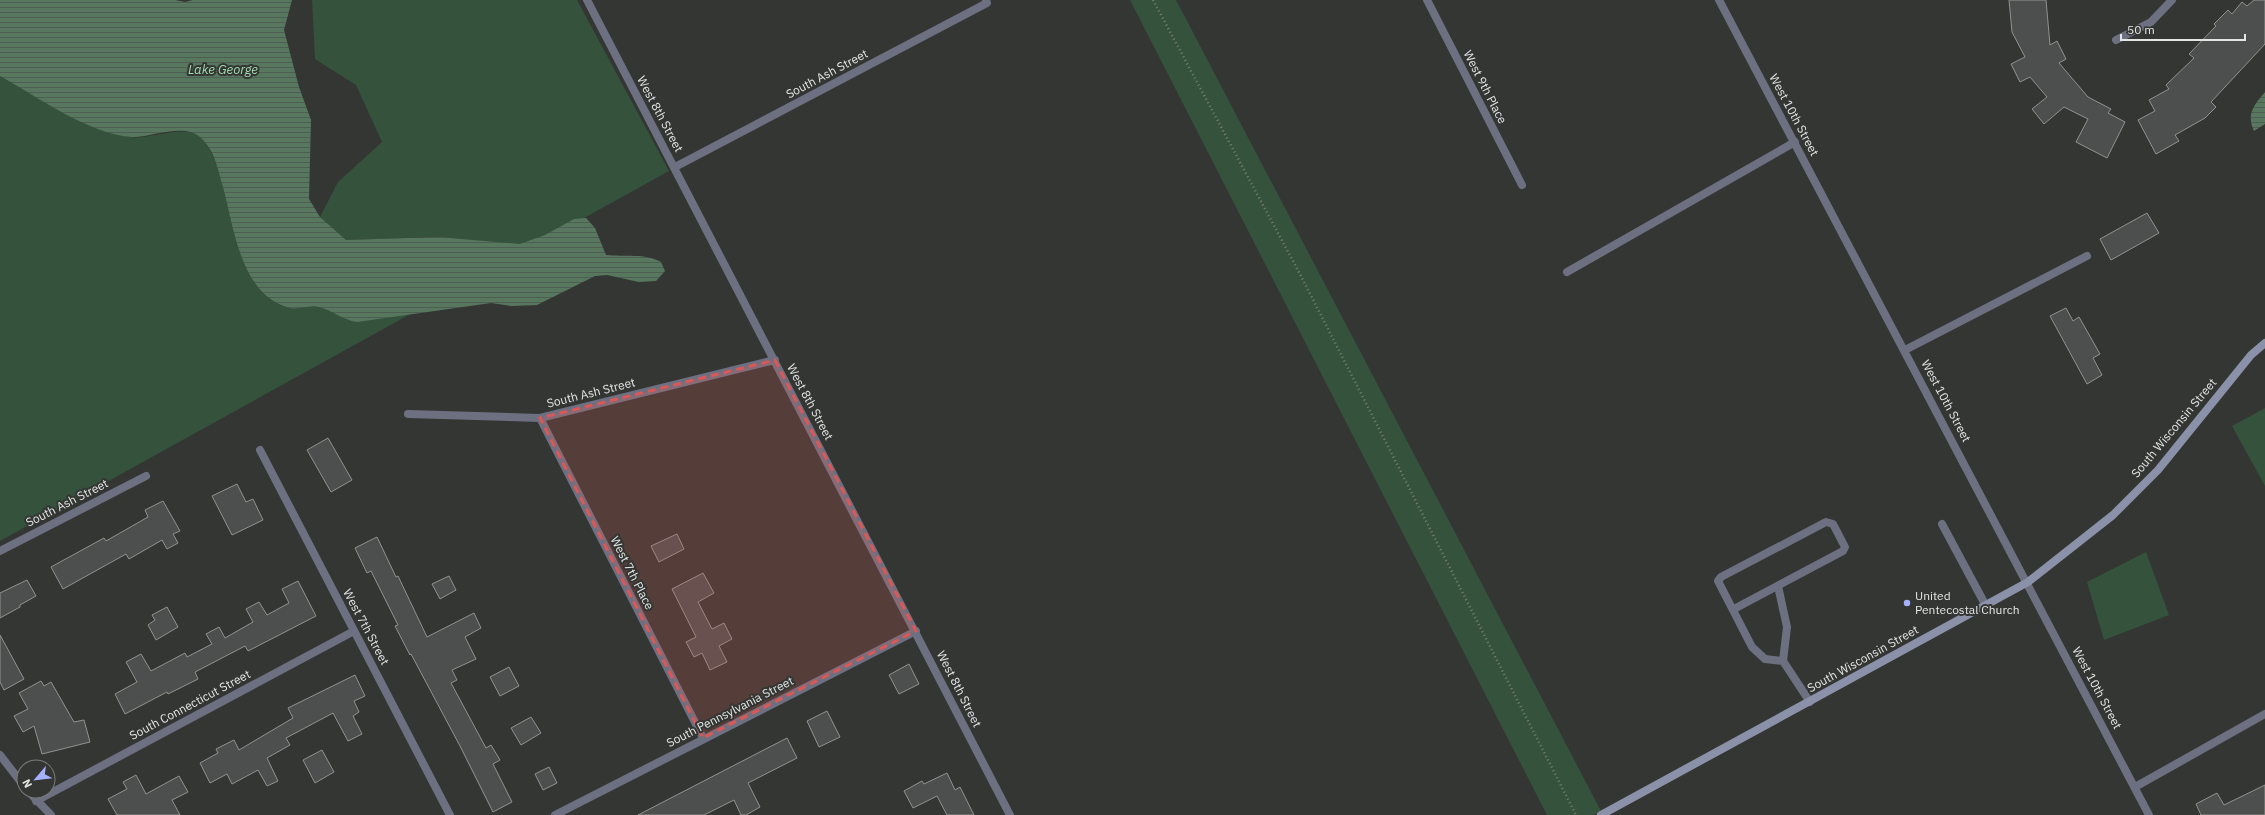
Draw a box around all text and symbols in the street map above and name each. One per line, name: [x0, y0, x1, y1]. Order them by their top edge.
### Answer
scale bar: [2121, 16, 2245, 42]
text: 50 m: [2127, 22, 2155, 37]
street label: South Ash Street: [783, 46, 870, 101]
street label: West 9th Place: [1460, 48, 1511, 126]
water label: Lake George: [188, 61, 258, 78]
street label: West 10th Street: [1766, 71, 1822, 159]
street label: West 8th Street: [634, 73, 687, 154]
street label: West 10th Street: [1918, 357, 1974, 445]
street label: West 8th Street: [784, 361, 837, 442]
street label: South Ash Street: [545, 374, 637, 411]
street label: South Wisconsin Street: [2128, 375, 2219, 480]
street label: South Ash Street: [23, 475, 110, 530]
street label: West 7th Place: [607, 534, 658, 612]
street label: West 7th Street: [340, 586, 393, 667]
place label: United Pentecostal Church: [1915, 588, 2020, 617]
marker: United Pentecostal Church: [1902, 598, 1912, 608]
street label: South Wisconsin Street: [1805, 622, 1921, 695]
street label: West 10th Street: [2069, 644, 2125, 732]
street label: West 8th Street: [934, 648, 985, 730]
street label: South Connecticut Street: [127, 666, 253, 743]
street label: South Pennsylvania Street: [664, 673, 796, 750]
north arrow: [16, 759, 56, 799]
text: N: [19, 777, 35, 790]

